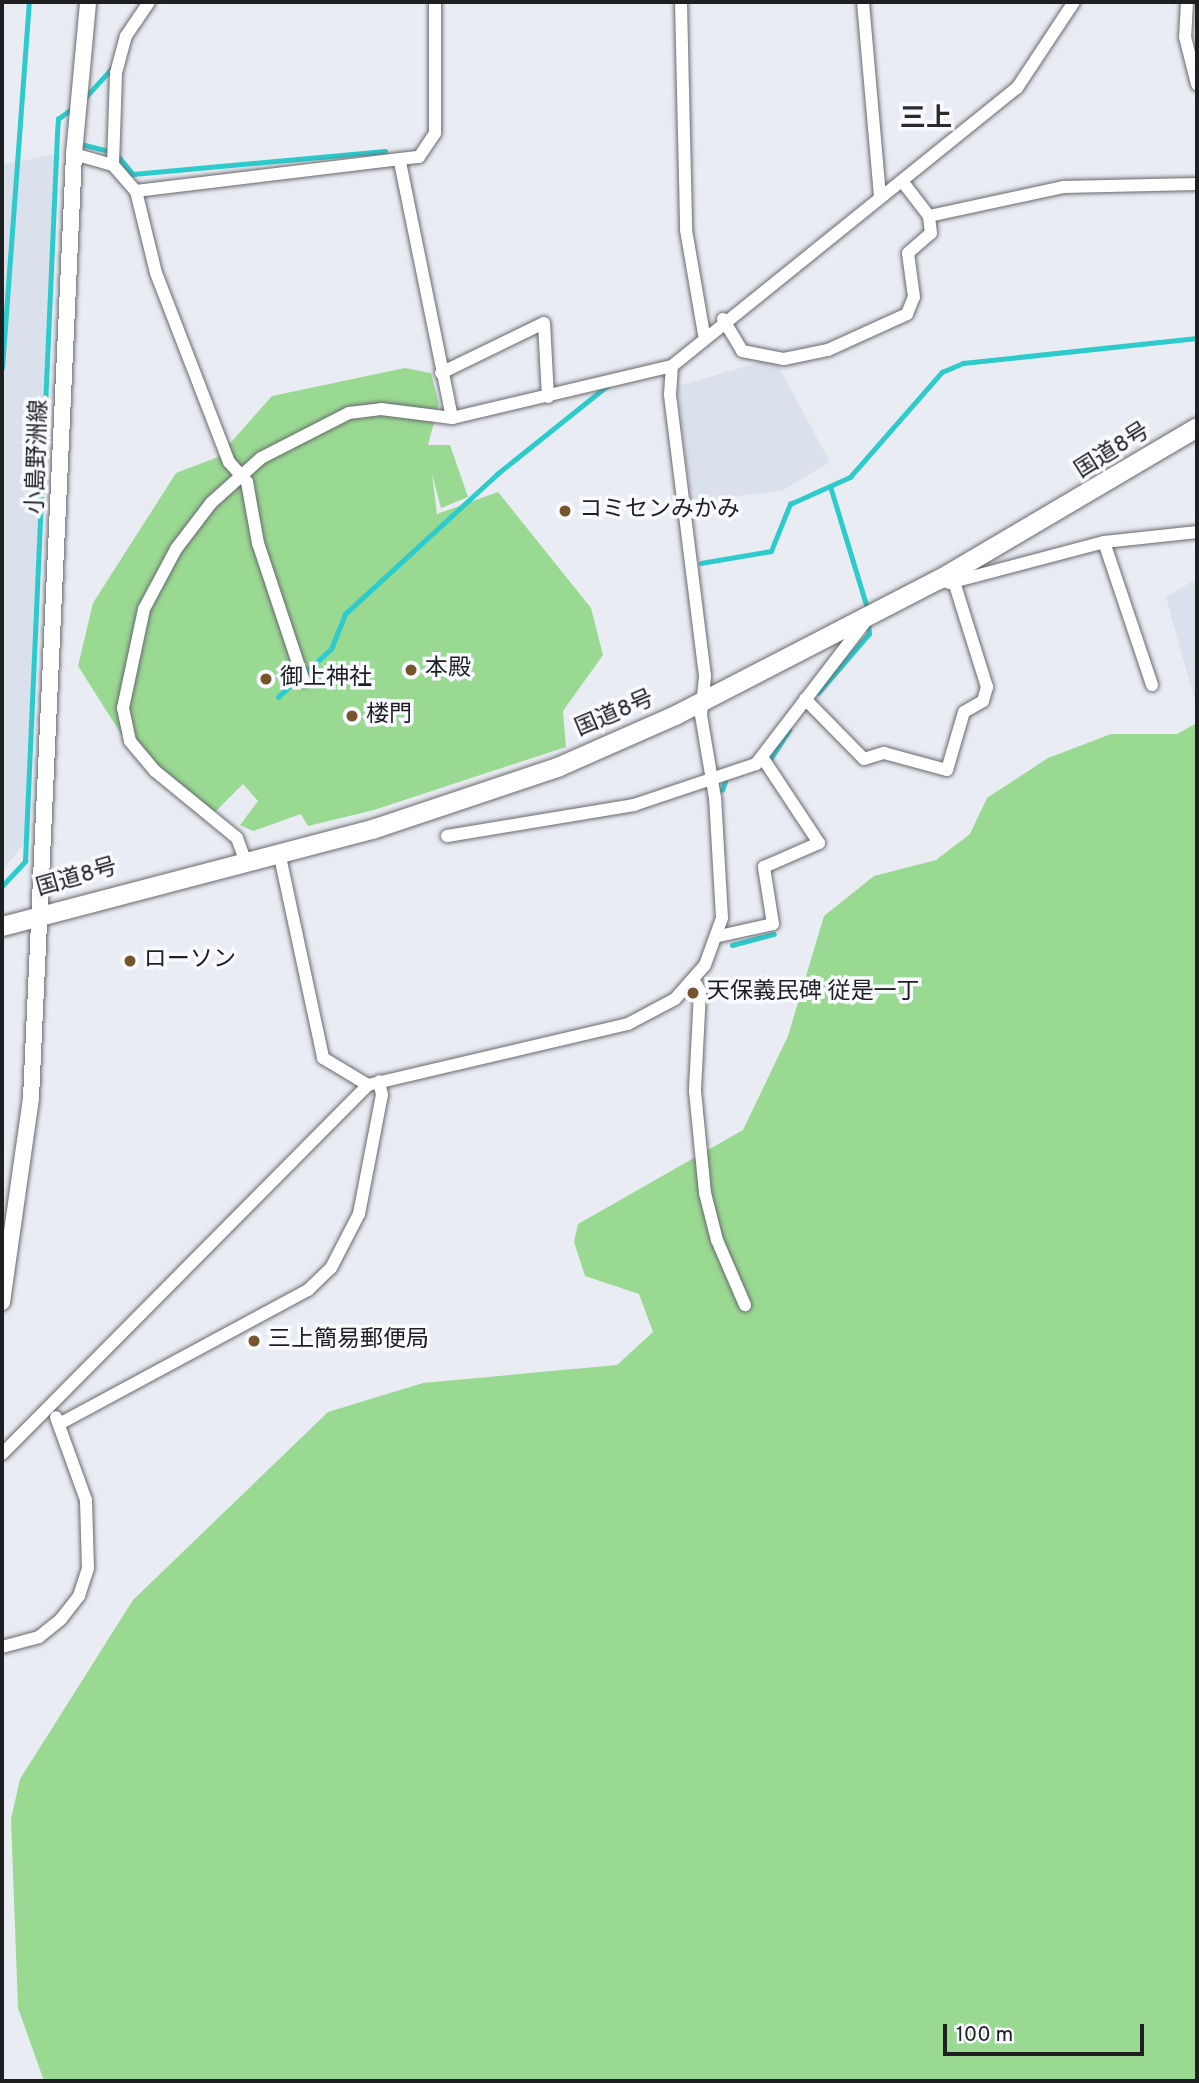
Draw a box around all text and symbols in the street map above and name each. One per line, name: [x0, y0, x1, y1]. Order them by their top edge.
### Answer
district label: 三上: [900, 104, 952, 136]
street label: 小島野洲線: [23, 399, 55, 515]
street label: 国道8号: [1070, 418, 1156, 486]
place label: コミセンみかみ: [579, 497, 740, 525]
marker: コミセンみかみ: [557, 503, 573, 519]
place label: 本殿: [425, 656, 471, 684]
marker: 本殿: [403, 662, 419, 678]
place label: 御上神社: [280, 665, 372, 693]
marker: 御上神社: [258, 671, 274, 687]
street label: 国道8号: [571, 686, 659, 744]
place label: 楼門: [366, 702, 412, 730]
marker: 楼門: [344, 708, 360, 724]
street label: 国道8号: [33, 854, 121, 904]
place label: ローソン: [144, 947, 236, 975]
marker: ローソン: [122, 953, 138, 969]
place label: 天保義民碑 従是一丁: [707, 979, 919, 1007]
marker: 天保義民碑 従是一丁: [685, 985, 701, 1001]
place label: 三上簡易郵便局: [268, 1327, 429, 1355]
marker: 三上簡易郵便局: [246, 1333, 262, 1349]
scale bar: [947, 2010, 1148, 2054]
text: 100 m: [956, 2022, 1013, 2049]

